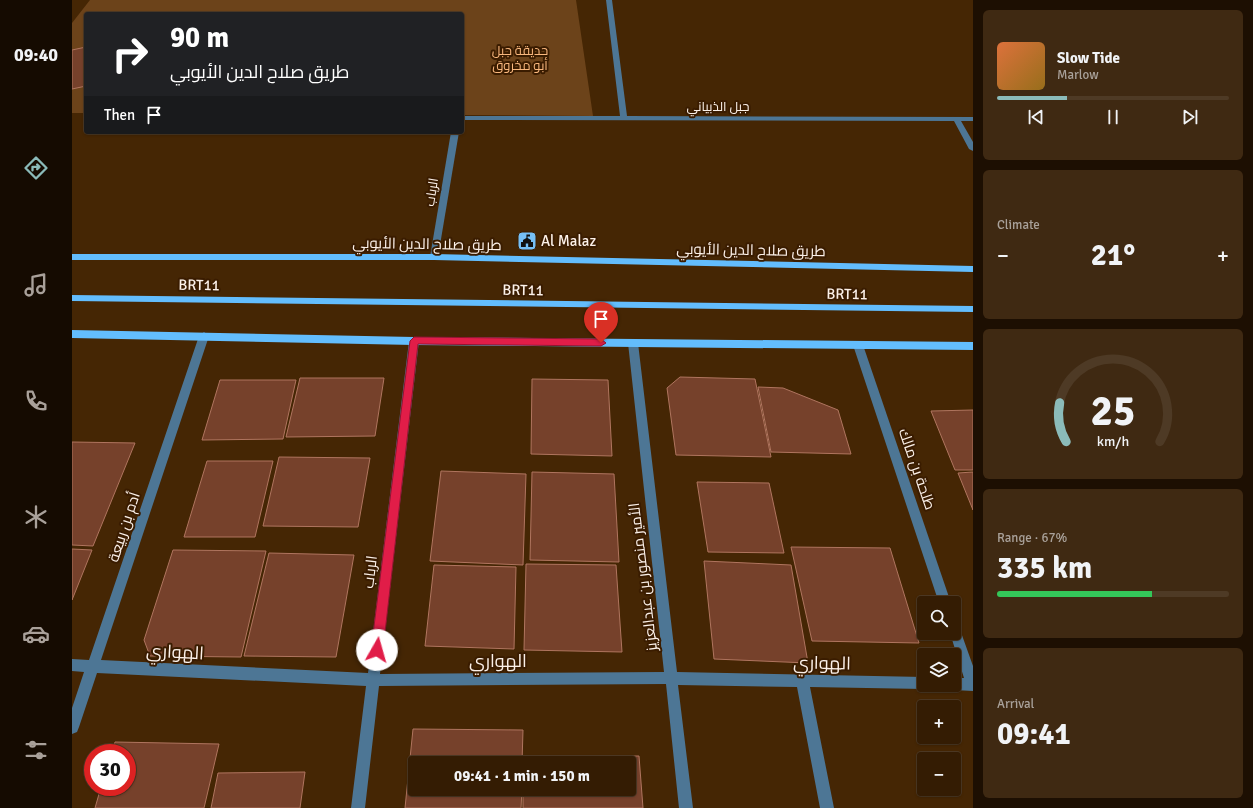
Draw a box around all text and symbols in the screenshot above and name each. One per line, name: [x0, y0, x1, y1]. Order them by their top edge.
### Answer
text: 90 m: [170, 21, 229, 55]
icon: right: [104, 28, 156, 80]
park label: حديقة جبل أبو مخروق: [492, 43, 548, 74]
text: 09:40: [14, 44, 58, 66]
text: Slow Tide: [1057, 49, 1120, 67]
text: طريق صلاح الدين الأيوبي: [170, 61, 349, 83]
text: Marlow: [1057, 67, 1099, 83]
street label: جبل الذبياني: [686, 99, 750, 117]
icon: arrive: [143, 104, 165, 126]
text: Then: [104, 106, 135, 124]
icon: previous: [1025, 106, 1047, 128]
icon: pause: [1102, 106, 1124, 128]
icon: next: [1179, 106, 1201, 128]
icon: directions: [22, 154, 50, 182]
street label: الرباب: [422, 177, 442, 208]
text: Climate: [997, 217, 1040, 233]
public building icon: Al Malaz: [516, 230, 538, 252]
place label: Al Malaz: [541, 232, 596, 250]
street label: طريق صلاح الدين الأيوبي: [352, 234, 502, 257]
text: 21°: [1091, 237, 1135, 274]
street label: طريق صلاح الدين الأيوبي: [676, 240, 826, 263]
text: −: [997, 242, 1009, 269]
text: +: [1217, 242, 1229, 269]
icon: music: [22, 271, 50, 299]
street label: BRT11: [178, 276, 220, 294]
street label: BRT11: [502, 281, 544, 299]
street label: BRT11: [826, 285, 868, 303]
pin: [584, 302, 618, 343]
icon: arrive: [590, 308, 612, 330]
text: 25: [1091, 386, 1135, 437]
icon: phone: [22, 387, 50, 415]
street label: طلحة بن مالك: [894, 426, 939, 512]
text: km/h: [1097, 433, 1129, 450]
street label: أدم بن ربيعة: [103, 490, 145, 564]
street label: الأمير منصور بن عبدالعزيز: [625, 502, 662, 653]
icon: climate: [22, 503, 50, 531]
text: Range · 67%: [997, 530, 1067, 546]
text: 335 km: [997, 550, 1092, 587]
street label: الرباب: [359, 555, 381, 589]
map controls: [917, 596, 961, 796]
button: search: [917, 596, 961, 640]
icon: car: [22, 620, 50, 648]
position arrow: [356, 629, 398, 671]
street label: الهواري: [145, 640, 204, 667]
button: layers: [917, 648, 961, 692]
street label: الهواري: [469, 650, 527, 675]
street label: الهواري: [793, 651, 851, 678]
text: Arrival: [997, 696, 1034, 712]
button: +: [917, 700, 961, 744]
text: 09:41: [997, 716, 1071, 753]
icon: filters: [22, 736, 50, 764]
speed limit sign: 30: [84, 744, 136, 796]
button: −: [917, 752, 961, 796]
text: 09:41 · 1 min · 150 m: [454, 767, 590, 785]

